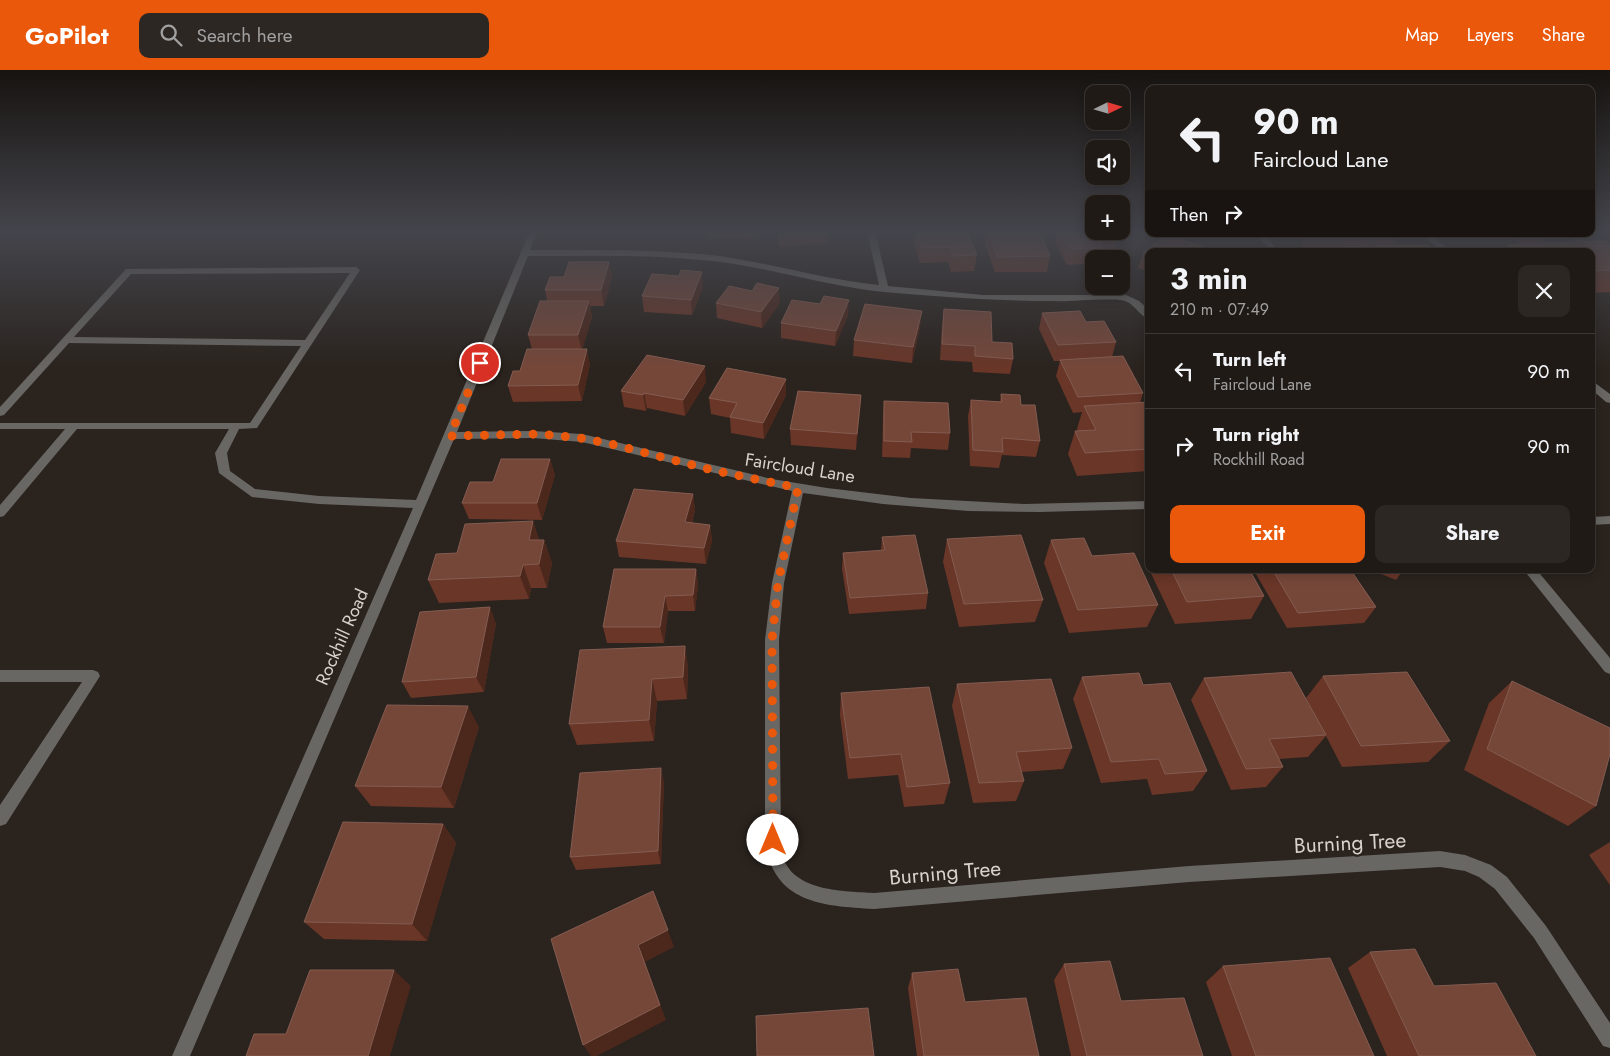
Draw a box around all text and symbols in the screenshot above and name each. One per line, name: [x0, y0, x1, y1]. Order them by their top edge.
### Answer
search box: [139, 13, 489, 58]
text: GoPilot: [25, 18, 109, 53]
icon: search: [157, 21, 185, 49]
text: Search here: [197, 22, 293, 49]
text: Map: [1405, 22, 1439, 48]
text: Layers: [1467, 22, 1514, 48]
text: Share: [1542, 22, 1585, 48]
north arrow: [1085, 85, 1130, 130]
map controls: [1085, 85, 1130, 295]
text: 90 m: [1253, 97, 1339, 147]
icon: left: [1170, 105, 1235, 170]
button: sound: [1085, 140, 1130, 185]
text: Faircloud Lane: [1253, 143, 1389, 175]
button: +: [1085, 195, 1130, 240]
icon: right: [1219, 200, 1247, 228]
text: Then: [1170, 201, 1209, 228]
button: −: [1085, 250, 1130, 295]
text: 3 min: [1170, 257, 1248, 300]
button: close: [1518, 265, 1570, 317]
text: 210 m · 07:49: [1170, 298, 1269, 321]
pin: [459, 342, 501, 384]
text: Turn left: [1213, 346, 1286, 373]
icon: arrive: [466, 349, 494, 377]
icon: left: [1170, 357, 1198, 385]
text: 90 m: [1527, 358, 1570, 385]
text: Faircloud Lane: [1213, 373, 1312, 396]
text: Turn right: [1213, 421, 1299, 448]
icon: right: [1170, 432, 1198, 460]
text: 90 m: [1527, 433, 1570, 460]
street label: Faircloud Lane: [743, 446, 857, 490]
text: Rockhill Road: [1213, 448, 1305, 471]
button: Exit: [1170, 505, 1365, 563]
button: Share: [1375, 505, 1570, 563]
street label: Rockhill Road: [309, 585, 375, 689]
position arrow: [746, 813, 798, 865]
street label: Burning Tree: [1293, 825, 1407, 861]
street label: Burning Tree: [888, 853, 1002, 893]

